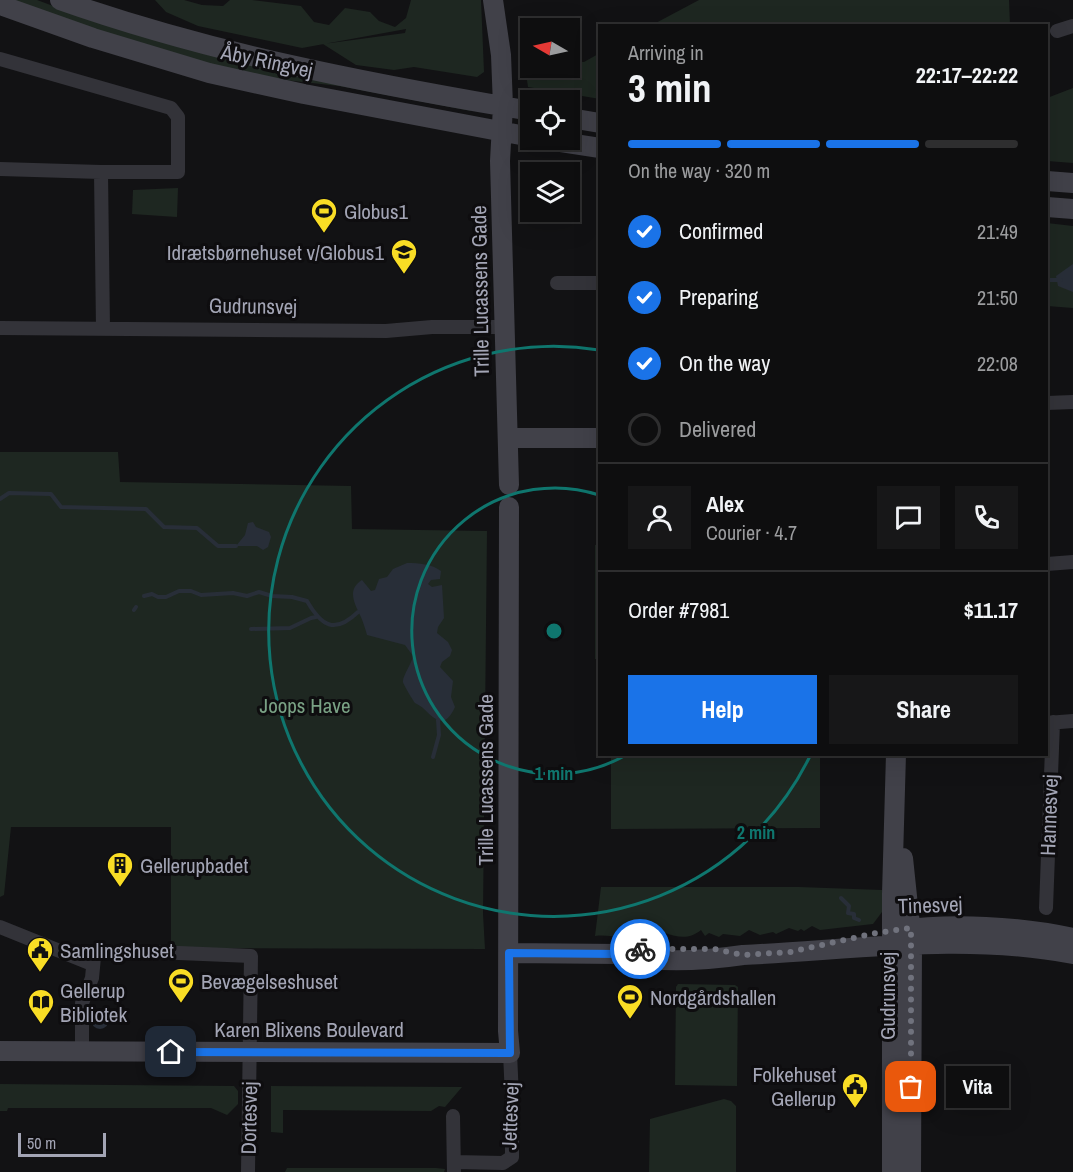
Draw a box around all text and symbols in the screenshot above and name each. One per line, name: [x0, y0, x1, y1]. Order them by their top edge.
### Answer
north arrow: [520, 18, 580, 78]
map controls: [520, 18, 580, 222]
street label: Åby Ringvej: [218, 37, 315, 85]
text: Arriving in: [628, 39, 704, 66]
text: 22:17–22:22: [916, 60, 1018, 90]
text: 3 min: [628, 62, 712, 114]
button: locate: [520, 90, 580, 150]
text: On the way · 320 m: [628, 157, 770, 184]
button: layers: [520, 162, 580, 222]
sports icon: Globus1: [309, 196, 339, 234]
place label: Globus1: [344, 197, 409, 226]
street label: Trille Lucassens Gade: [464, 205, 496, 377]
icon: check: [628, 215, 661, 248]
text: Confirmed: [679, 216, 763, 246]
text: 21:49: [977, 218, 1018, 245]
school or university icon: Idrætsbørnehuset v/Globus1: [389, 237, 419, 275]
place label: Idrætsbørnehuset v/Globus1: [167, 238, 384, 267]
icon: check: [628, 281, 661, 314]
text: Preparing: [679, 282, 758, 312]
text: 21:50: [977, 284, 1018, 311]
street label: Gudrunsvej: [209, 291, 297, 321]
icon: check: [628, 347, 661, 380]
text: On the way: [679, 348, 770, 378]
text: 22:08: [977, 350, 1018, 377]
text: Delivered: [679, 414, 756, 444]
button: person: [628, 486, 691, 549]
button: chat: [877, 486, 940, 549]
button: phone: [955, 486, 1018, 549]
text: Alex: [706, 489, 744, 519]
text: Courier · 4.7: [706, 519, 797, 546]
text: Order #7981: [628, 595, 729, 625]
text: $11.17: [964, 595, 1018, 625]
centre of rings: [544, 621, 564, 641]
button: Help: [628, 675, 817, 744]
button: Share: [829, 675, 1018, 744]
park label: Joops Have: [260, 691, 350, 720]
street label: Trille Lucassens Gade: [471, 694, 500, 866]
text: 1 min: [535, 761, 573, 786]
street label: Hannesvej: [1033, 774, 1065, 856]
text: 2 min: [737, 820, 775, 845]
building icon: Gellerupbadet: [105, 850, 135, 888]
place label: Gellerupbadet: [140, 851, 248, 880]
street label: Tinesvej: [897, 889, 963, 921]
courier: [610, 919, 670, 979]
icon: bike: [624, 933, 657, 966]
public building icon: Samlingshuset: [25, 935, 55, 973]
place label: Samlingshuset: [60, 936, 174, 965]
street label: Gudrunsvej: [873, 952, 902, 1040]
sports icon: Bevægelseshuset: [166, 966, 196, 1004]
place label: Bevægelseshuset: [201, 967, 338, 996]
place label: Gellerup Bibliotek: [60, 976, 127, 1029]
sports icon: Nordgårdshallen: [615, 982, 645, 1020]
place label: Nordgårdshallen: [650, 983, 776, 1012]
library icon: Gellerup Bibliotek: [26, 987, 56, 1025]
street label: Karen Blixens Boulevard: [214, 1015, 404, 1044]
pin: [145, 1026, 196, 1077]
icon: home: [154, 1035, 187, 1068]
place label: Folkehuset Gellerup: [753, 1060, 836, 1113]
pin: [885, 1061, 936, 1112]
callout: Vita: [947, 1066, 1010, 1108]
icon: bag: [894, 1070, 927, 1103]
public building icon: Folkehuset Gellerup: [840, 1071, 870, 1109]
text: Vita: [963, 1073, 992, 1100]
street label: Dortesvej: [234, 1081, 264, 1155]
street label: Jettesvej: [494, 1082, 526, 1150]
scale bar: [18, 1130, 106, 1158]
text: 50 m: [27, 1132, 56, 1154]

